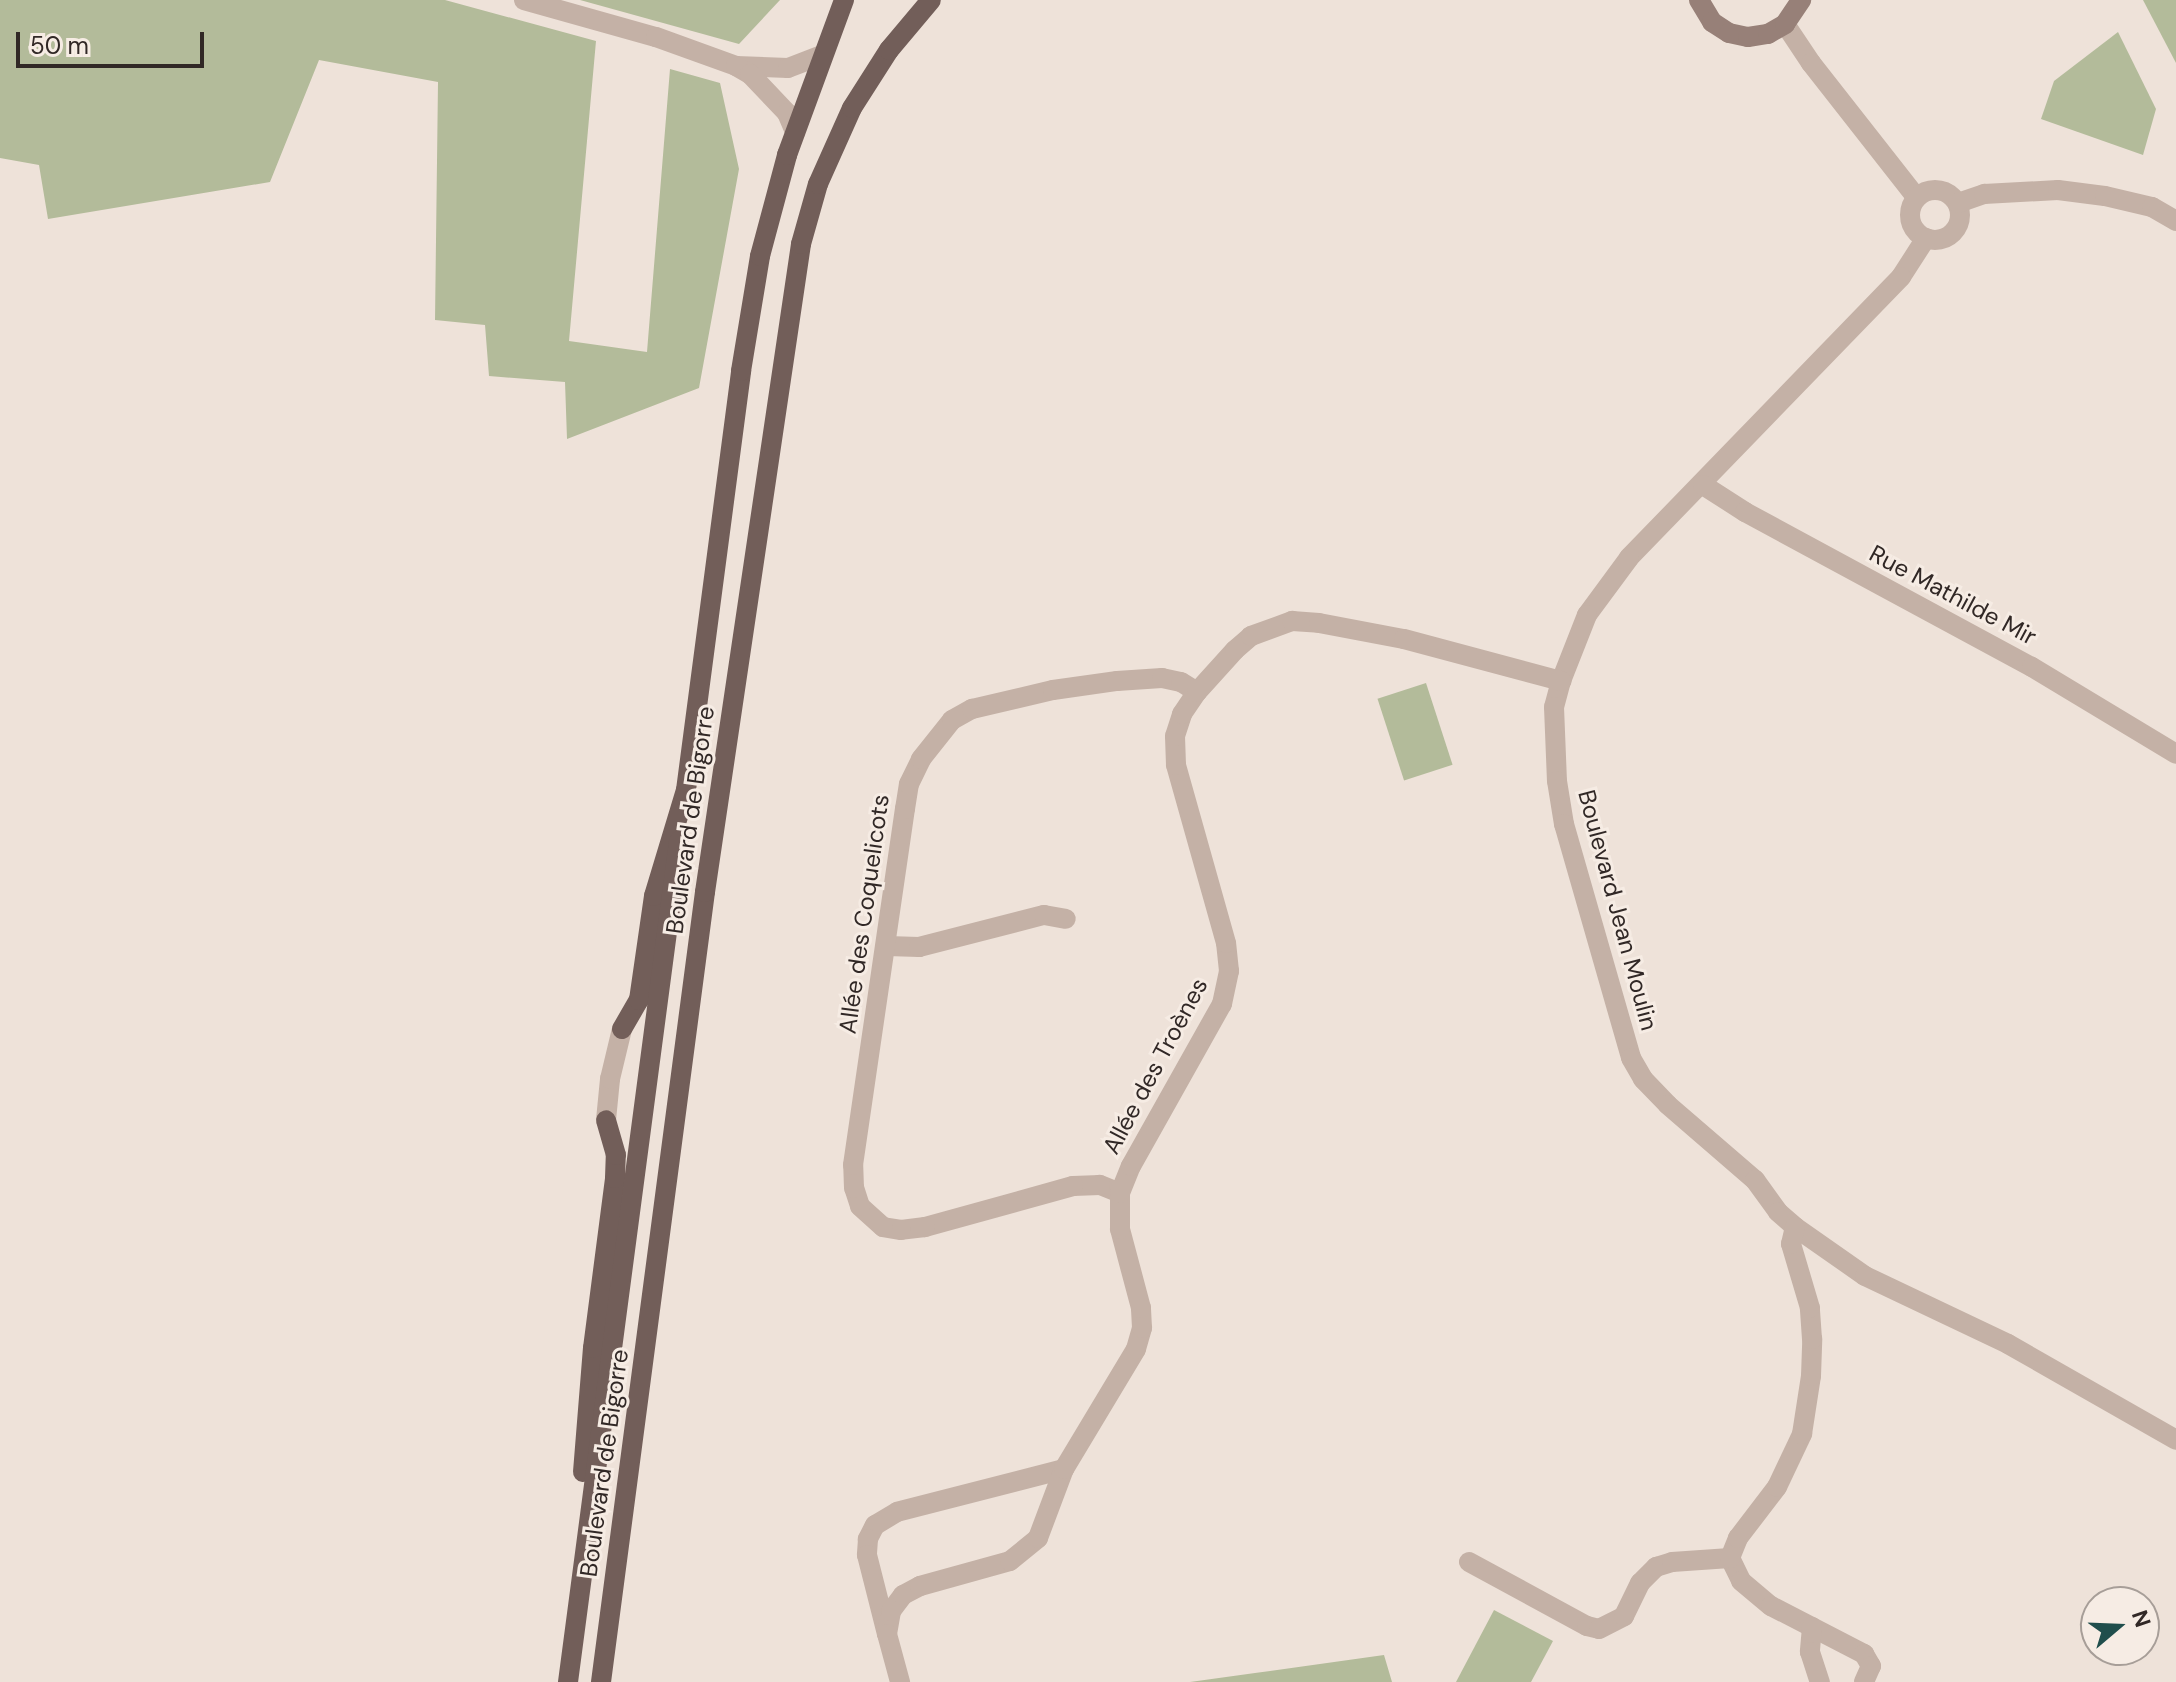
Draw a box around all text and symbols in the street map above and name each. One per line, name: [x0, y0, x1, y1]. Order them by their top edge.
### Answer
scale bar: [20, 16, 208, 66]
text: 50 m: [30, 30, 89, 61]
street label: Rue Mathilde Mir: [1865, 539, 2041, 651]
street label: Boulevard de Bigorre: [660, 704, 720, 936]
street label: Boulevard Jean Moulin: [1572, 787, 1664, 1033]
street label: Allée des Coquelicots: [833, 793, 895, 1035]
street label: Allée des Troènes: [1096, 973, 1214, 1159]
street label: Boulevard de Bigorre: [574, 1347, 634, 1579]
north arrow: [2080, 1586, 2160, 1666]
text: N: [2125, 1606, 2158, 1631]

